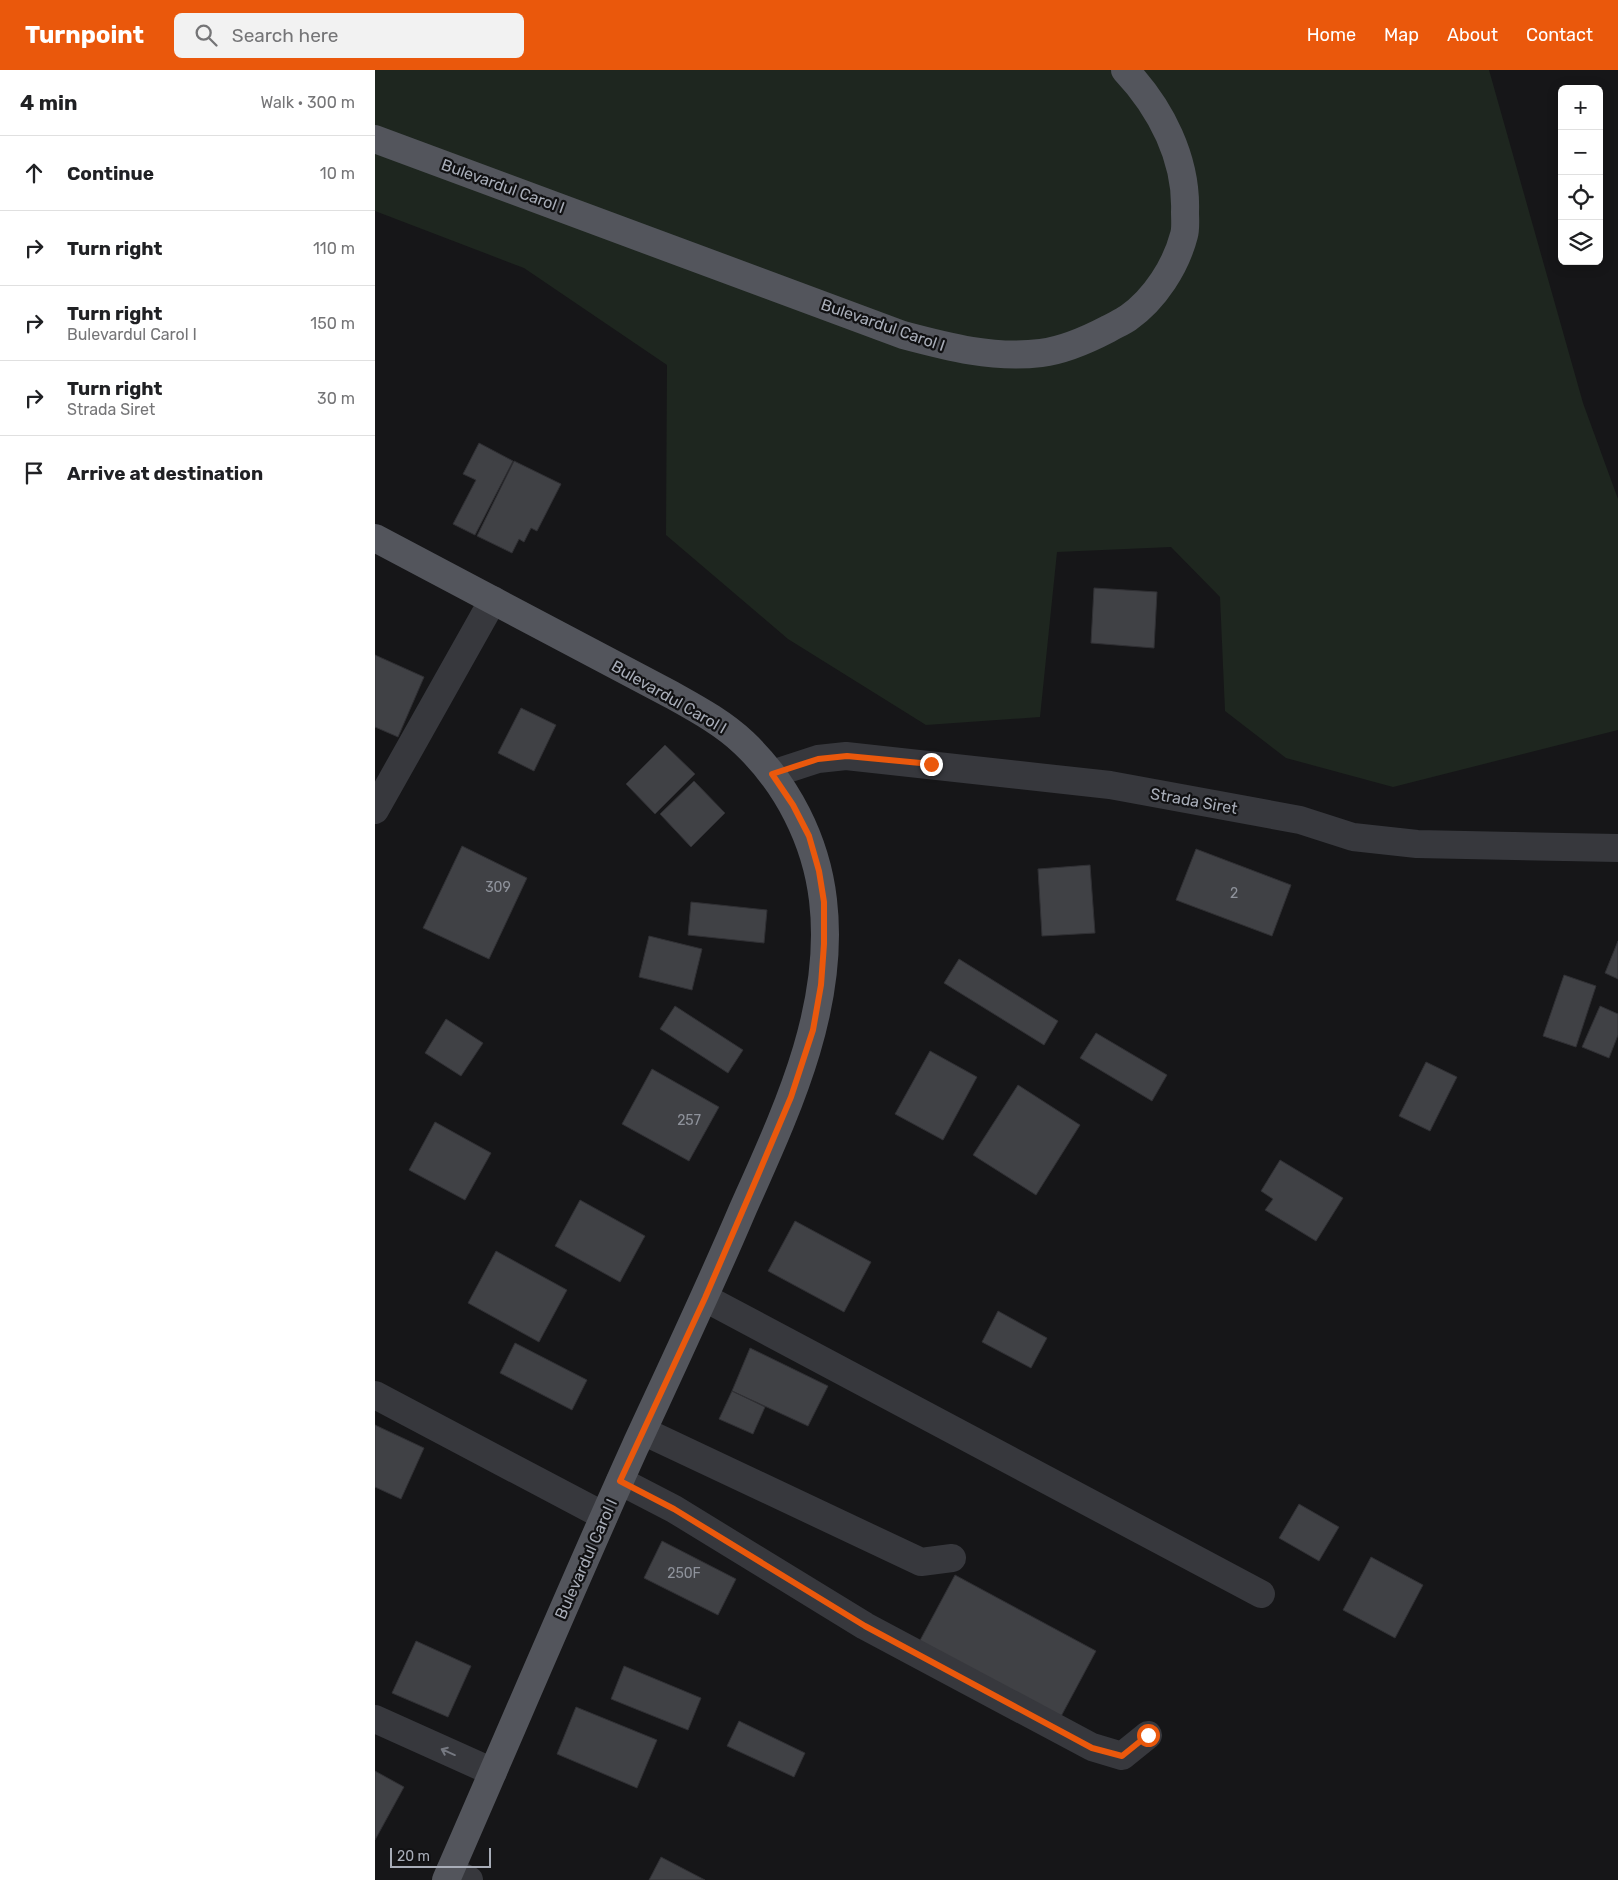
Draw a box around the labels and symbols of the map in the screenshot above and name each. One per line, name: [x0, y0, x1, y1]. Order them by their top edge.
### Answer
street label: Bulevardul Carol I: [439, 155, 567, 217]
street label: Bulevardul Carol I: [818, 295, 948, 355]
street label: Bulevardul Carol I: [608, 656, 730, 738]
route end: [920, 753, 943, 776]
street label: Strada Siret: [1149, 784, 1239, 818]
house number: 309: [485, 879, 511, 896]
house number: 2: [1230, 885, 1238, 902]
house number: 257: [677, 1112, 701, 1129]
street label: Bulevardul Carol I: [551, 1496, 621, 1622]
house number: 250F: [667, 1565, 701, 1582]
route start: [1137, 1724, 1160, 1747]
one-way arrow: [441, 1747, 456, 1757]
scale bar: [390, 1845, 491, 1868]

